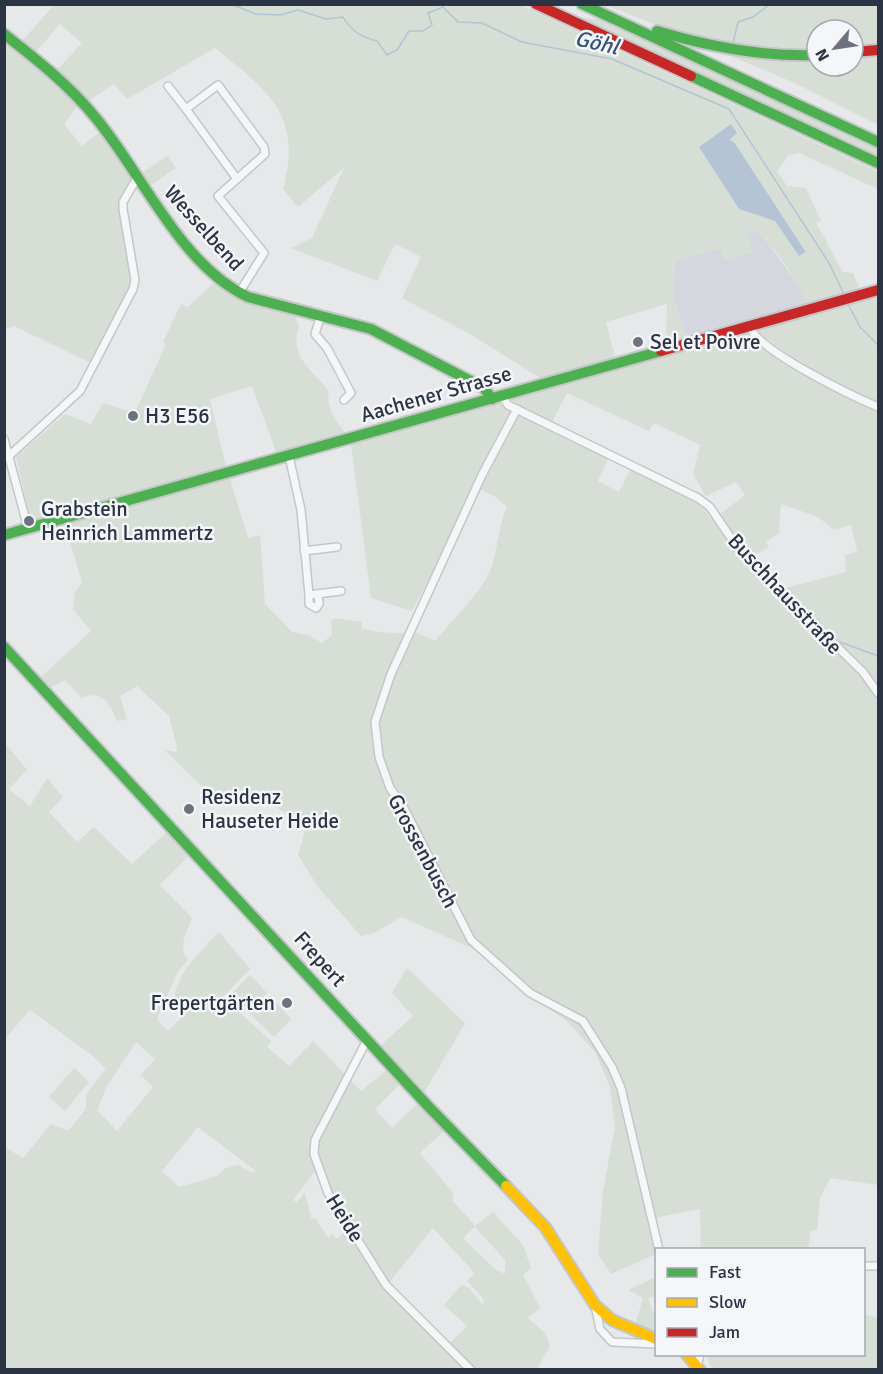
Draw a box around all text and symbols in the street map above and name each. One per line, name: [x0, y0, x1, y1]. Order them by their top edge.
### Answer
north arrow: [805, 18, 865, 78]
water label: Göhl: [572, 24, 623, 61]
text: N: [811, 45, 834, 65]
street label: Wesselbend: [159, 180, 249, 276]
place label: Sel et Poivre: [650, 329, 761, 355]
marker: Sel et Poivre: [631, 335, 645, 349]
street label: Aachener Strasse: [358, 360, 514, 428]
place label: H3 E56: [145, 403, 210, 429]
marker: H3 E56: [126, 409, 140, 423]
place label: Grabstein Heinrich Lammertz: [41, 496, 213, 546]
marker: Grabstein Heinrich Lammertz: [22, 514, 36, 528]
street label: Buschhausstraße: [722, 528, 848, 660]
place label: Residenz Hauseter Heide: [201, 784, 339, 834]
street label: Grossenbusch: [382, 790, 464, 912]
marker: Residenz Hauseter Heide: [182, 802, 196, 816]
street label: Frepert: [288, 926, 352, 992]
place label: Frepertgärten: [151, 990, 275, 1016]
marker: Frepertgärten: [280, 996, 294, 1010]
street label: Heide: [320, 1189, 370, 1247]
legend: [655, 1248, 865, 1356]
text: Fast: [709, 1261, 741, 1283]
text: Slow: [709, 1291, 746, 1313]
text: Jam: [709, 1321, 740, 1343]

